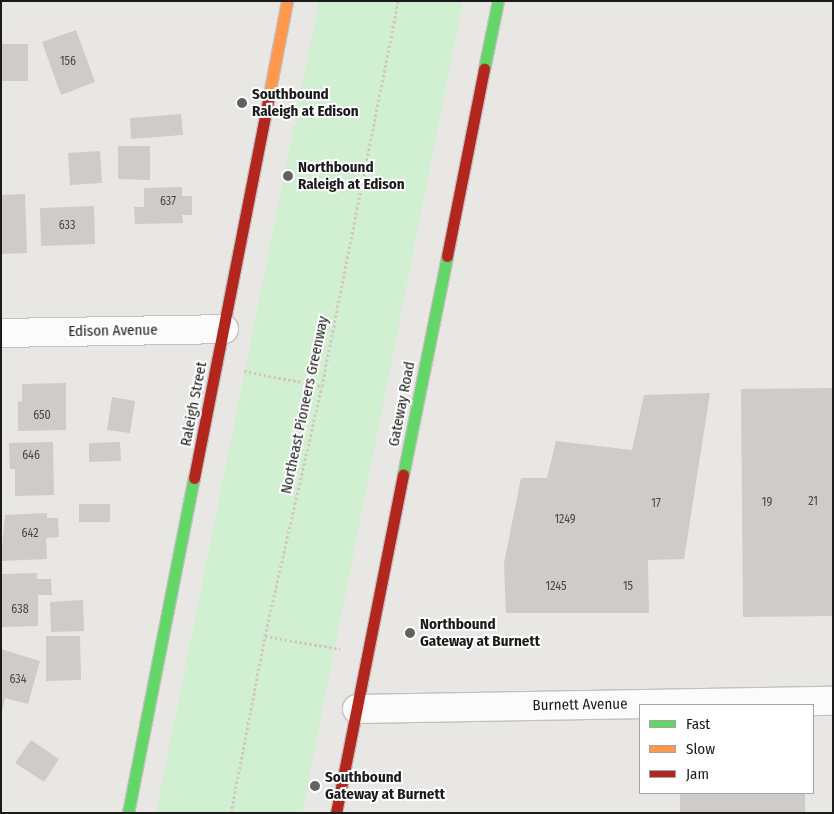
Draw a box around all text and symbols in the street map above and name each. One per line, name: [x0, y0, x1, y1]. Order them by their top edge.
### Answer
house number: 156: [60, 55, 76, 69]
place label: Southbound Raleigh at Edison: [252, 85, 359, 120]
marker: Southbound Raleigh at Edison: [236, 97, 248, 109]
place label: Northbound Raleigh at Edison: [298, 158, 405, 193]
marker: Northbound Raleigh at Edison: [282, 170, 294, 182]
house number: 637: [160, 195, 176, 209]
house number: 633: [59, 219, 75, 233]
street label: Northeast Pioneers Greenway: [277, 315, 333, 495]
street label: Edison Avenue: [68, 321, 158, 341]
street label: Raleigh Street: [177, 360, 211, 448]
street label: Gateway Road: [385, 360, 419, 448]
house number: 650: [33, 409, 51, 423]
house number: 646: [22, 449, 40, 463]
house number: 21: [808, 495, 818, 509]
house number: 19: [762, 496, 772, 510]
house number: 17: [651, 497, 661, 511]
house number: 1249: [554, 513, 576, 527]
house number: 642: [22, 527, 38, 541]
house number: 1245: [546, 580, 566, 594]
house number: 15: [623, 580, 633, 594]
house number: 638: [11, 603, 29, 617]
place label: Northbound Gateway at Burnett: [420, 615, 540, 650]
marker: Northbound Gateway at Burnett: [404, 627, 416, 639]
house number: 634: [9, 673, 27, 687]
street label: Burnett Avenue: [532, 695, 628, 715]
legend: [639, 704, 814, 794]
text: Fast: [686, 715, 710, 733]
text: Slow: [686, 740, 715, 758]
text: Jam: [686, 765, 709, 783]
place label: Southbound Gateway at Burnett: [325, 768, 445, 803]
marker: Southbound Gateway at Burnett: [309, 780, 321, 792]

